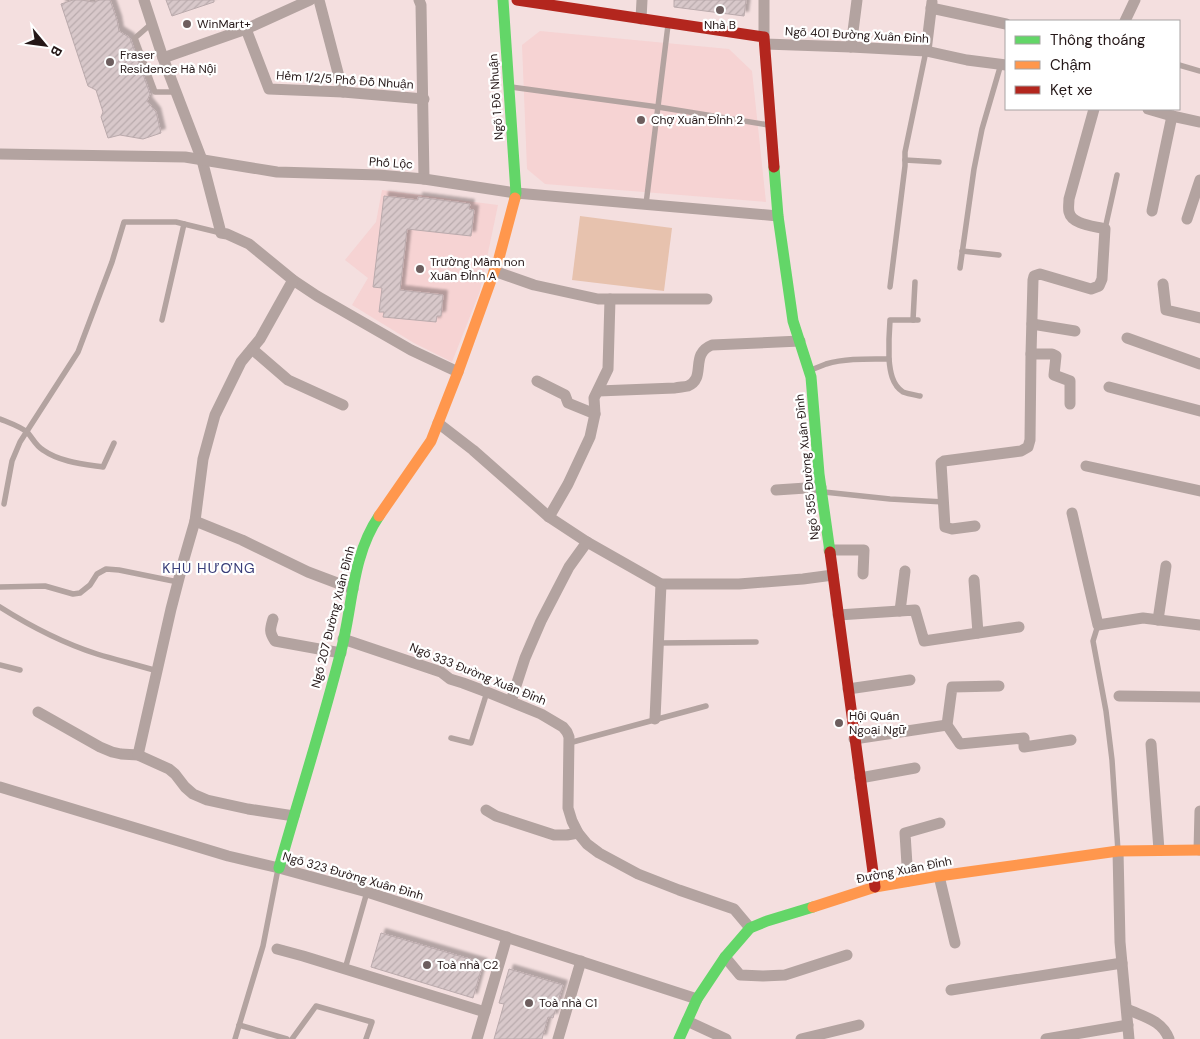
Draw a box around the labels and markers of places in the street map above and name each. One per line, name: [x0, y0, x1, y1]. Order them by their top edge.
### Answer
marker: Nhà B: [714, 4, 726, 16]
place label: WinMart+: [197, 16, 251, 32]
place label: Nhà B: [704, 17, 736, 33]
marker: WinMart+: [181, 18, 193, 30]
place label: Fraser Residence Hà Nội: [120, 47, 216, 77]
marker: Fraser Residence Hà Nội: [104, 56, 116, 68]
place label: Chợ Xuân Đỉnh 2: [651, 112, 743, 128]
marker: Chợ Xuân Đỉnh 2: [635, 114, 647, 126]
place label: Trường Mầm non Xuân Đỉnh A: [430, 254, 525, 284]
marker: Trường Mầm non Xuân Đỉnh A: [414, 263, 426, 275]
place label: Hội Quán Ngoại Ngữ: [849, 708, 907, 738]
marker: Hội Quán Ngoại Ngữ: [833, 717, 845, 729]
place label: Toà nhà C2: [437, 957, 499, 973]
marker: Toà nhà C2: [421, 959, 433, 971]
place label: Toà nhà C1: [539, 995, 597, 1011]
marker: Toà nhà C1: [523, 997, 535, 1009]

